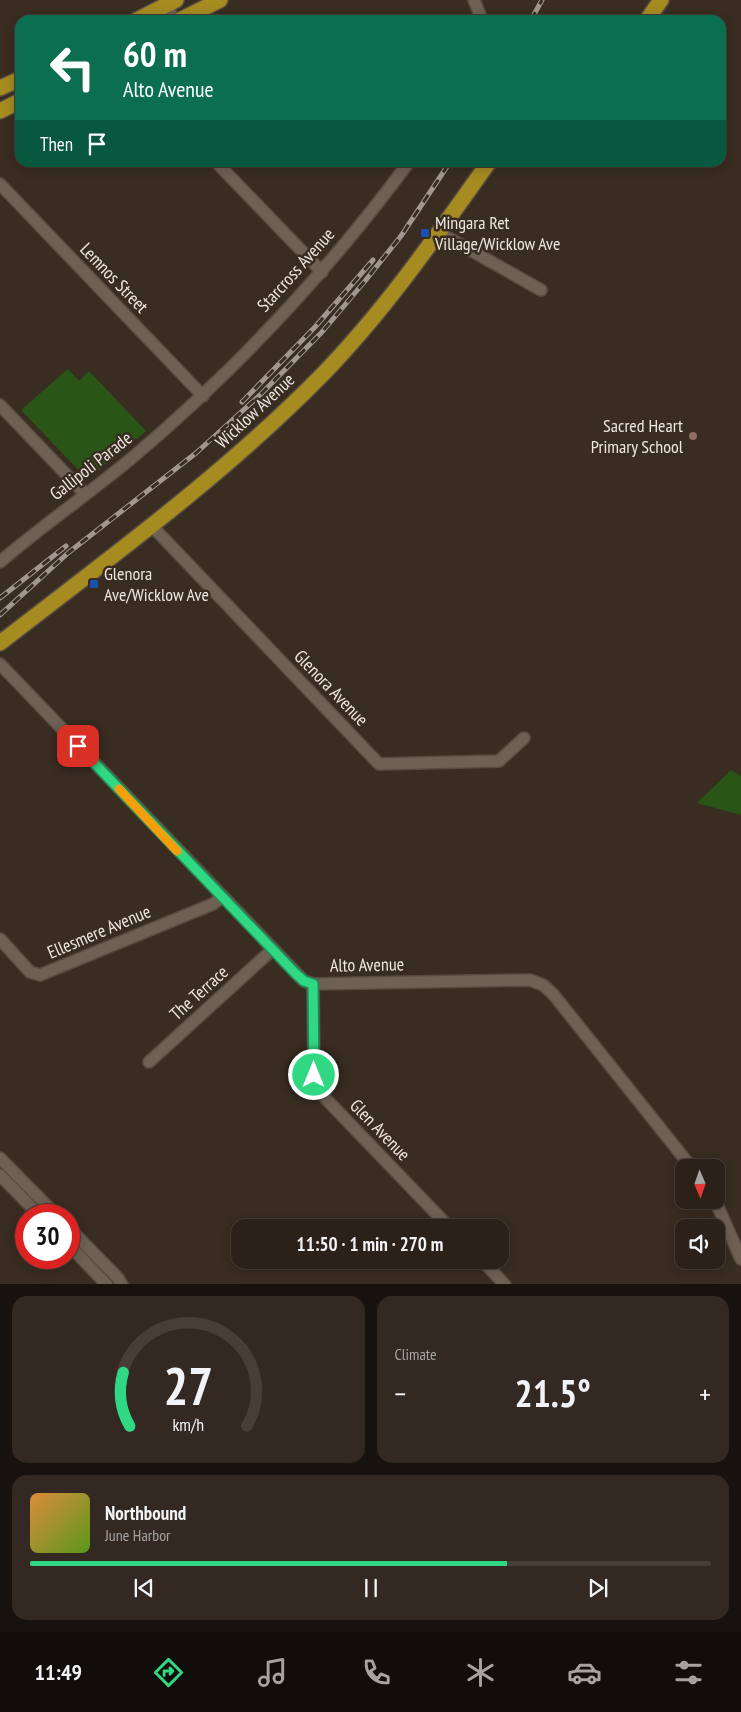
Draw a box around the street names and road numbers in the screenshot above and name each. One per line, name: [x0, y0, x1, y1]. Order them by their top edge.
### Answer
street label: Starcross Avenue: [252, 223, 339, 316]
street label: Lemnos Street: [75, 238, 153, 318]
street label: Wicklow Avenue: [210, 368, 299, 453]
street label: Gallipoli Parade: [45, 426, 136, 505]
street label: Glenora Avenue: [289, 645, 373, 731]
street label: Ellesmere Avenue: [44, 899, 154, 964]
street label: Alto Avenue: [330, 952, 404, 977]
street label: The Terrace: [165, 960, 233, 1025]
street label: Glen Avenue: [345, 1094, 415, 1165]

